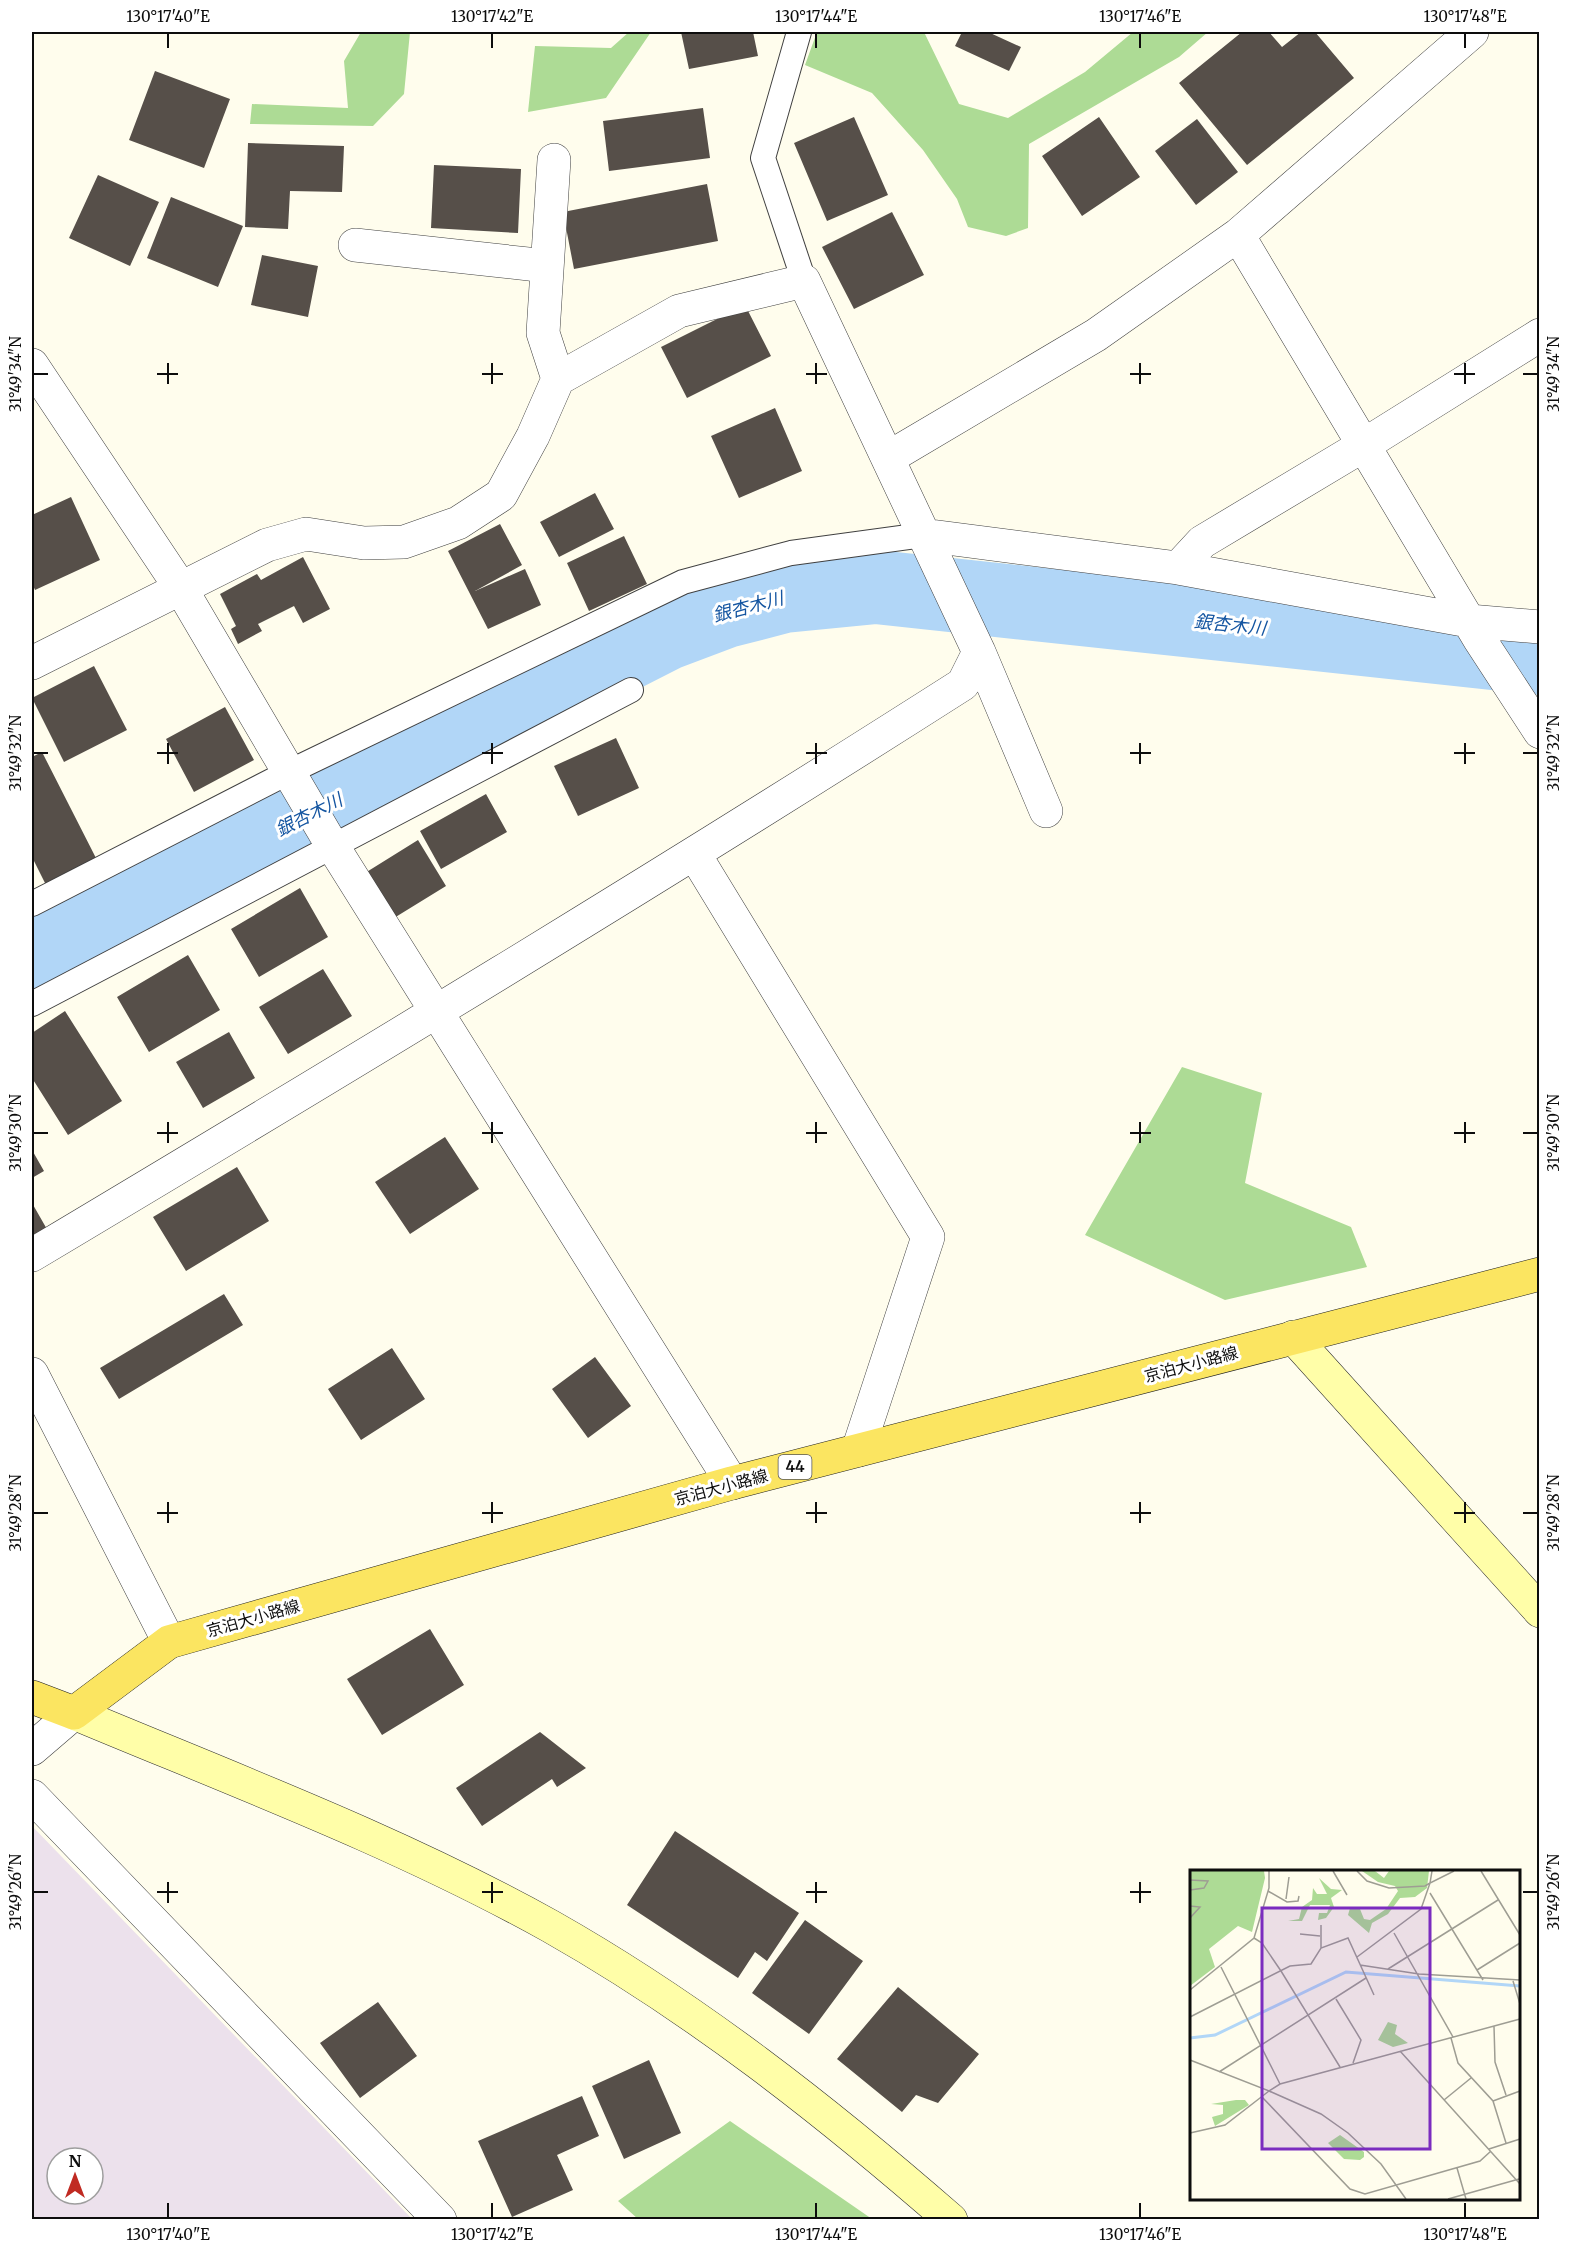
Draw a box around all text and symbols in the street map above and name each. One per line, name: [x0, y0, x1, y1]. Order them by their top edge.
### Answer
text: 130°17'40"E: [126, 7, 210, 26]
text: 130°17'42"E: [451, 7, 533, 26]
text: 130°17'44"E: [775, 7, 857, 26]
text: 130°17'46"E: [1099, 7, 1182, 26]
text: 130°17'48"E: [1424, 7, 1507, 26]
text: 31°49'34"N: [6, 336, 25, 412]
text: 31°49'34"N: [1544, 336, 1563, 412]
water label: 銀杏木川: [710, 586, 788, 627]
water label: 銀杏木川: [1193, 609, 1269, 640]
text: 31°49'32"N: [6, 714, 25, 791]
text: 31°49'32"N: [1544, 714, 1563, 791]
water label: 銀杏木川: [271, 787, 348, 841]
text: 31°49'30"N: [6, 1094, 25, 1172]
text: 31°49'30"N: [1544, 1094, 1563, 1172]
street label: 京泊大小路線: [1142, 1342, 1240, 1386]
road number: 44: [778, 1455, 812, 1479]
street label: 京泊大小路線: [672, 1465, 770, 1509]
text: 31°49'28"N: [6, 1474, 25, 1552]
text: 31°49'28"N: [1544, 1474, 1563, 1552]
street label: 京泊大小路線: [204, 1595, 302, 1641]
text: 31°49'26"N: [6, 1853, 25, 1930]
text: 31°49'26"N: [1544, 1853, 1563, 1930]
inset map: [1190, 1870, 1520, 2200]
north arrow: [45, 2146, 105, 2206]
text: N: [69, 2151, 82, 2171]
text: 130°17'40"E: [126, 2225, 210, 2244]
text: 130°17'42"E: [451, 2225, 533, 2244]
text: 130°17'44"E: [775, 2225, 857, 2244]
text: 130°17'46"E: [1099, 2225, 1182, 2244]
text: 130°17'48"E: [1424, 2225, 1507, 2244]

